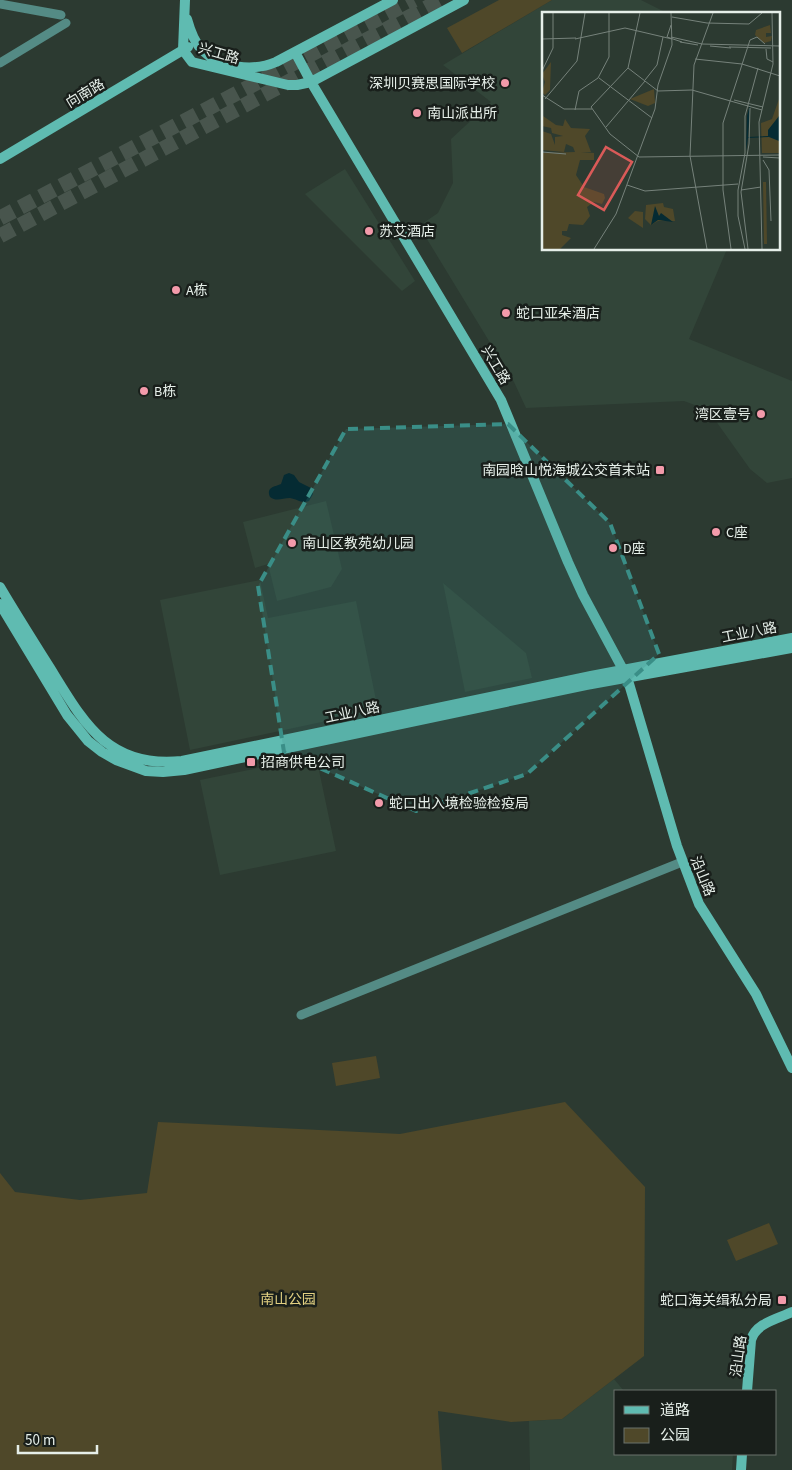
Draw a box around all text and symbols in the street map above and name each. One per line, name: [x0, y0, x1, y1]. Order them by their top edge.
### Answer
inset map: [542, 12, 780, 250]
street label: 兴工路: [196, 39, 242, 69]
street label: 向南路: [62, 74, 109, 113]
place label: 深圳贝赛思国际学校: [369, 74, 495, 94]
marker: 深圳贝赛思国际学校: [499, 77, 511, 89]
place label: 南山派出所: [427, 104, 497, 124]
marker: 南山派出所: [411, 107, 423, 119]
place label: 苏艾酒店: [379, 222, 435, 242]
marker: 苏艾酒店: [363, 225, 375, 237]
place label: A栋: [186, 281, 208, 301]
marker: A栋: [170, 284, 182, 296]
place label: 蛇口亚朵酒店: [516, 304, 600, 324]
marker: 蛇口亚朵酒店: [500, 307, 512, 319]
street label: 兴工路: [476, 342, 515, 389]
place label: B栋: [154, 382, 176, 402]
marker: B栋: [138, 385, 150, 397]
place label: 湾区壹号: [695, 405, 751, 425]
marker: 湾区壹号: [755, 408, 767, 420]
place label: 南园晗山悦海城公交首末站: [482, 461, 650, 481]
marker: 南园晗山悦海城公交首末站: [654, 464, 666, 476]
place label: C座: [726, 523, 748, 543]
marker: C座: [710, 526, 722, 538]
place label: 南山区教苑幼儿园: [302, 534, 414, 554]
marker: 南山区教苑幼儿园: [286, 537, 298, 549]
place label: D座: [623, 539, 646, 559]
marker: D座: [607, 542, 619, 554]
street label: 工业八路: [720, 618, 779, 648]
street label: 工业八路: [323, 697, 382, 729]
place label: 招商供电公司: [261, 753, 345, 773]
marker: 招商供电公司: [245, 756, 257, 768]
place label: 蛇口出入境检验检疫局: [389, 794, 529, 814]
marker: 蛇口出入境检验检疫局: [373, 797, 385, 809]
street label: 沿山路: [685, 853, 719, 900]
park label: 南山公园: [260, 1290, 316, 1310]
place label: 蛇口海关缉私分局: [660, 1291, 772, 1311]
marker: 蛇口海关缉私分局: [776, 1294, 788, 1306]
street label: 沿山路: [726, 1334, 752, 1378]
legend: [614, 1390, 777, 1455]
text: 道路: [660, 1400, 690, 1421]
scale bar: [18, 1422, 96, 1454]
text: 公园: [660, 1425, 690, 1446]
text: 50 m: [25, 1430, 55, 1451]

